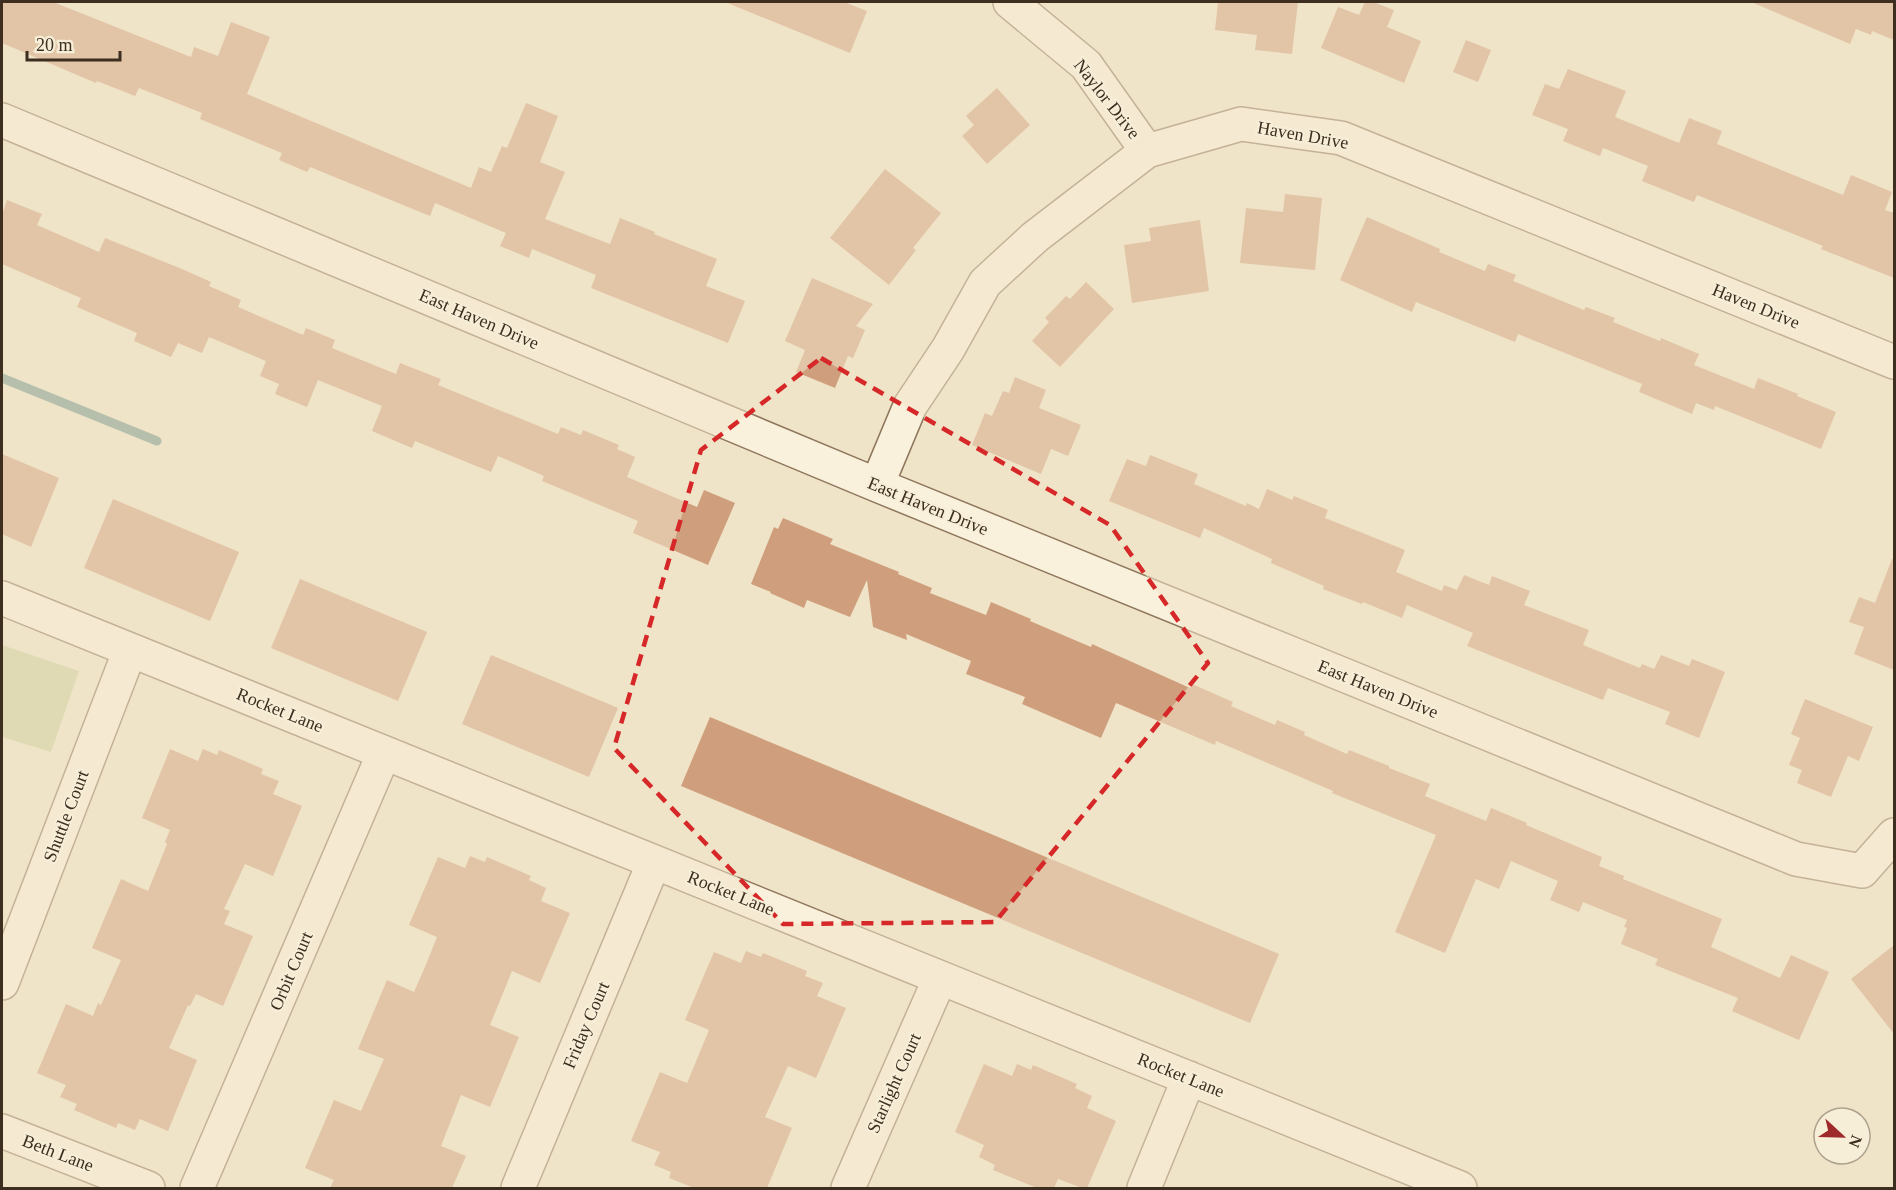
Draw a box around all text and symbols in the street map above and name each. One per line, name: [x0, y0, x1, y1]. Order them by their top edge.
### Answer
scale bar: [27, 24, 120, 62]
text: 20 m: [36, 35, 73, 55]
street label: Naylor Drive: [1070, 55, 1144, 143]
street label: Haven Drive: [1256, 117, 1350, 153]
street label: Haven Drive: [1709, 279, 1803, 333]
street label: East Haven Drive: [416, 285, 542, 353]
street label: East Haven Drive: [865, 473, 991, 539]
street label: East Haven Drive: [1315, 656, 1441, 722]
street label: Rocket Lane: [234, 684, 326, 736]
street label: Shuttle Court: [39, 767, 93, 865]
street label: Rocket Lane: [685, 867, 777, 919]
street label: Orbit Court: [265, 929, 317, 1013]
street label: Friday Court: [559, 979, 613, 1071]
street label: Starlight Court: [863, 1030, 925, 1136]
street label: Rocket Lane: [1135, 1049, 1227, 1101]
north arrow: [1812, 1106, 1872, 1166]
street label: Beth Lane: [20, 1130, 96, 1176]
text: N: [1845, 1133, 1865, 1150]

